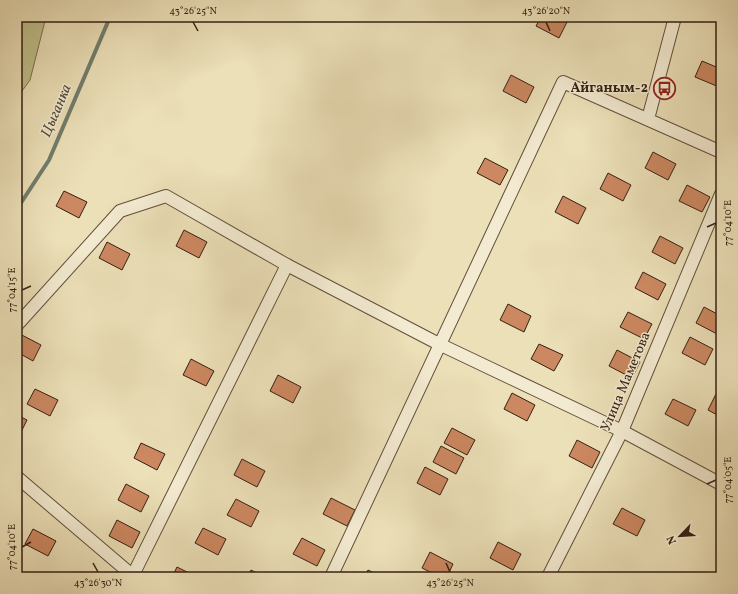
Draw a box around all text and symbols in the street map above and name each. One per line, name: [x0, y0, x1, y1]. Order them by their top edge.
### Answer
text: 43°26'25"N: [169, 4, 217, 18]
text: 43°26'20"N: [522, 4, 571, 18]
bus stop icon: Айганым-2: [651, 75, 677, 101]
place label: Айганым-2: [570, 79, 648, 98]
water label: Цыганка: [36, 81, 78, 141]
text: 77°04'10"E: [721, 200, 735, 246]
text: 77°04'15"E: [5, 268, 19, 312]
street label: Улица Маметова: [596, 329, 656, 435]
text: 77°04'05"E: [721, 457, 735, 503]
north arrow: [660, 516, 700, 556]
text: 77°04'10"E: [5, 524, 19, 570]
text: N: [664, 533, 681, 546]
text: 43°26'30"N: [74, 576, 123, 590]
text: 43°26'25"N: [426, 576, 474, 590]

